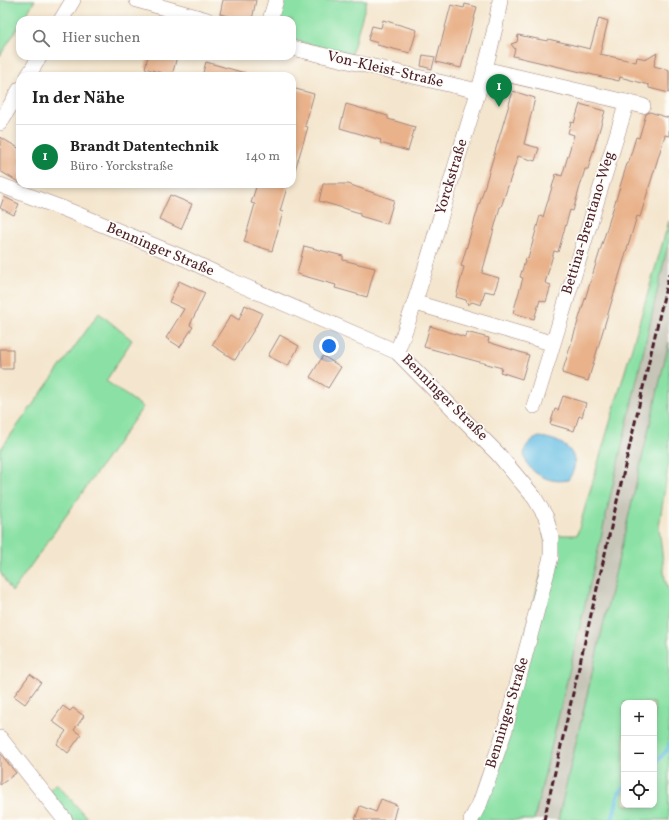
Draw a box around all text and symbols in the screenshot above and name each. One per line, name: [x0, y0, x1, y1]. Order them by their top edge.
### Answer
search box: [16, 16, 296, 60]
icon: search: [30, 27, 52, 49]
text: Hier suchen: [62, 28, 140, 49]
street label: Von-Kleist-Straße: [325, 46, 445, 94]
pin: 1: [486, 74, 512, 107]
text: In der Nähe: [32, 87, 125, 110]
street label: Yorckstraße: [430, 136, 474, 218]
text: Brandt Datentechnik: [70, 137, 219, 158]
text: 1: [42, 148, 48, 166]
text: 140 m: [246, 148, 280, 166]
street label: Bettina-Brentano-Weg: [557, 148, 621, 297]
text: Büro · Yorckstraße: [70, 158, 173, 176]
street label: Benninger Straße: [103, 218, 217, 282]
your location: [319, 336, 339, 356]
street label: Benninger Straße: [396, 350, 492, 446]
street label: Benninger Straße: [481, 655, 535, 771]
map controls: [621, 700, 657, 808]
button: +: [621, 700, 657, 736]
button: −: [621, 736, 657, 772]
button: locate: [621, 772, 657, 808]

